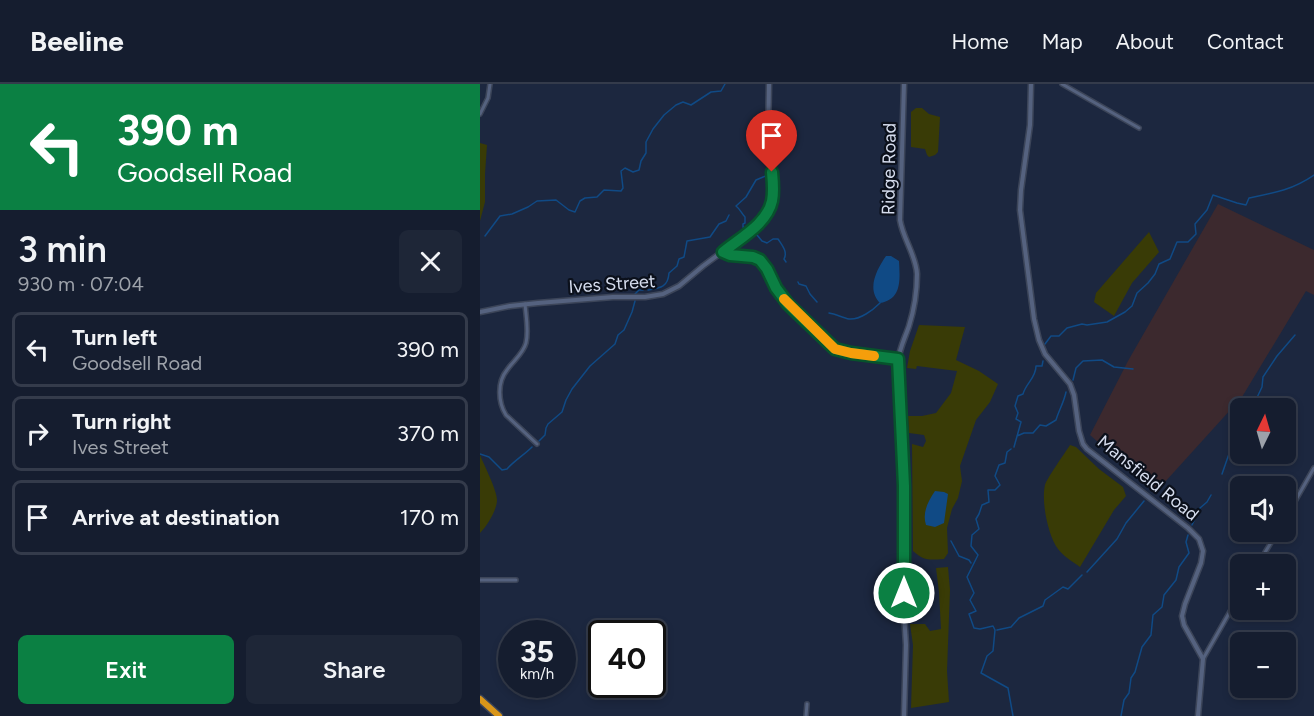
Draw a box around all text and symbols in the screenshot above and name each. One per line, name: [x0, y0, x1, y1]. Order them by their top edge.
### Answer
text: Beeline: [30, 24, 124, 58]
text: Home: [952, 29, 1009, 54]
text: Map: [1042, 29, 1083, 54]
text: About: [1116, 29, 1174, 54]
text: Contact: [1207, 29, 1284, 54]
text: 390 m: [117, 105, 239, 156]
icon: left: [18, 108, 96, 186]
pin: [746, 110, 797, 172]
icon: arrive: [755, 119, 788, 152]
street label: Ridge Road: [877, 123, 901, 215]
text: Goodsell Road: [117, 156, 293, 189]
text: 3 min: [18, 228, 107, 271]
button: close: [399, 230, 462, 293]
street label: Ives Street: [568, 270, 656, 298]
text: 930 m · 07:04: [18, 272, 144, 296]
text: Turn left: [72, 324, 158, 351]
icon: left: [21, 333, 54, 366]
text: 390 m: [396, 336, 459, 363]
text: Goodsell Road: [72, 351, 202, 375]
north arrow: [1230, 398, 1296, 464]
map controls: [1230, 398, 1296, 698]
text: Turn right: [72, 408, 171, 435]
icon: right: [21, 417, 54, 450]
text: 370 m: [397, 420, 459, 447]
street label: Mansfield Road: [1093, 430, 1203, 526]
text: Ives Street: [72, 435, 169, 459]
button: sound: [1230, 476, 1296, 542]
icon: arrive: [21, 501, 54, 534]
text: Arrive at destination: [72, 504, 280, 531]
text: 170 m: [400, 504, 459, 531]
button: +: [1230, 554, 1296, 620]
position arrow: [872, 561, 936, 625]
speed limit sign: 40: [588, 620, 666, 698]
button: −: [1230, 632, 1296, 698]
text: 35: [520, 633, 554, 670]
button: Exit: [18, 635, 234, 704]
button: Share: [246, 635, 462, 704]
text: km/h: [520, 665, 554, 683]

